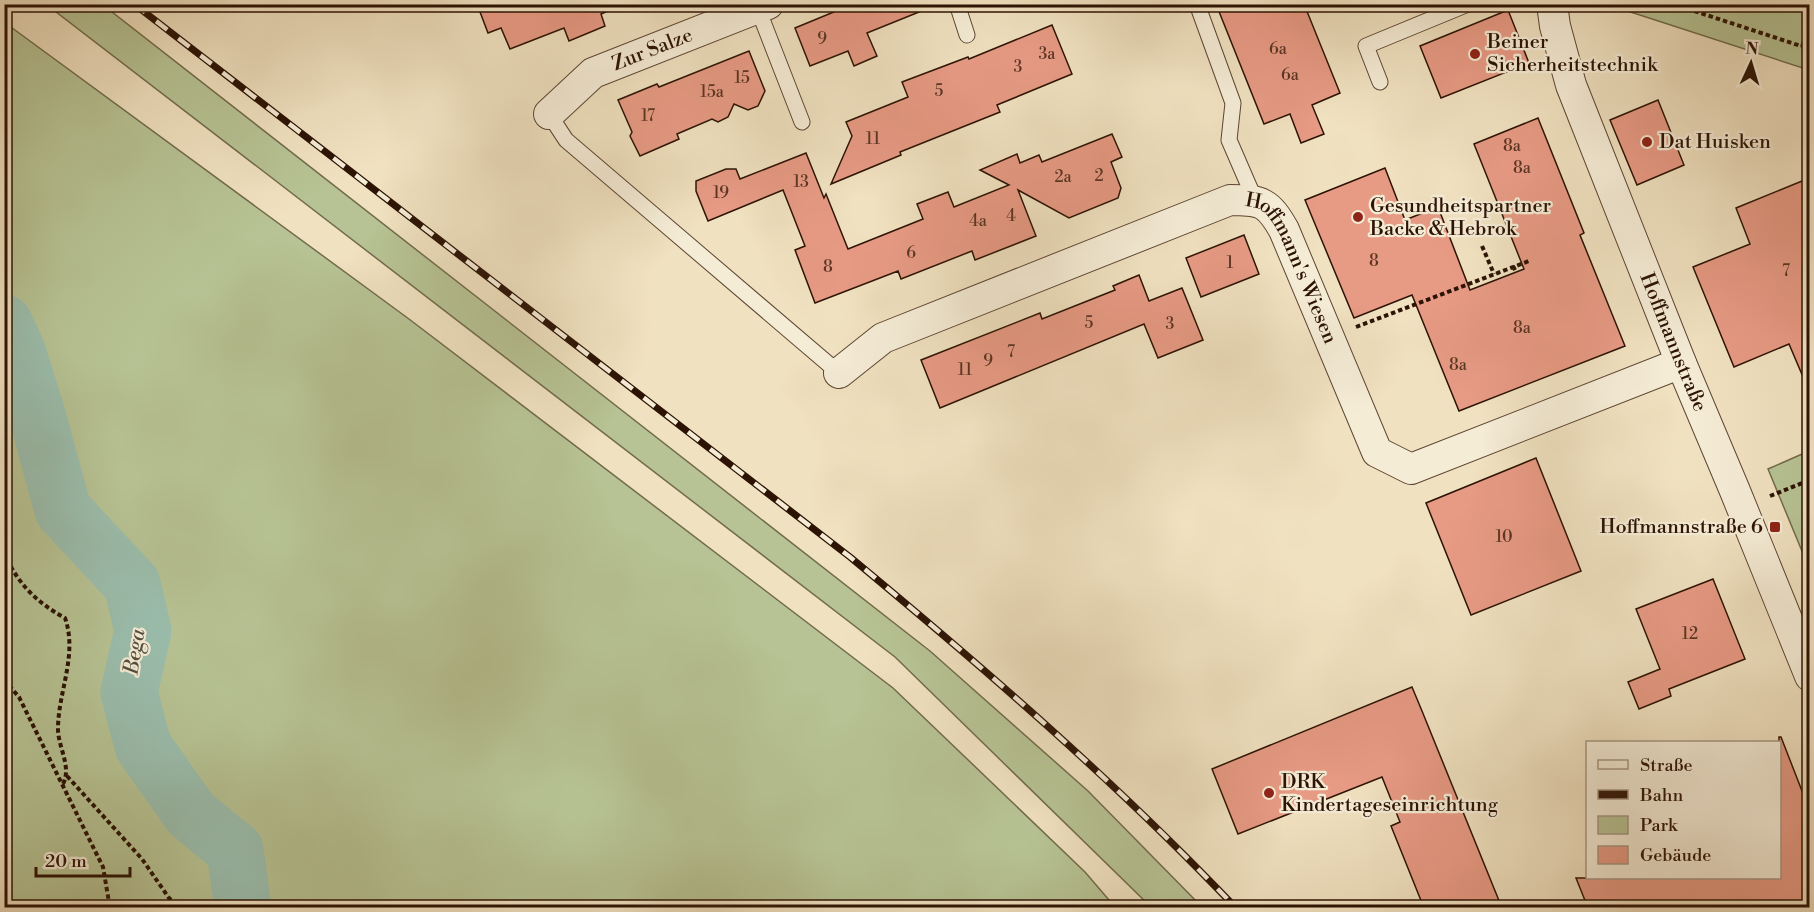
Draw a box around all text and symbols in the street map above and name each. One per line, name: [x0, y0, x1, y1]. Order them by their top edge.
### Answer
street label: Zur Salze: [609, 22, 696, 77]
house number: 9: [817, 29, 827, 49]
place label: Beiner Sicherheitstechnik: [1486, 30, 1659, 78]
north arrow: [1721, 33, 1781, 93]
house number: 6a: [1269, 39, 1288, 59]
text: N: [1745, 39, 1759, 59]
house number: 3a: [1039, 44, 1056, 64]
marker: Beiner Sicherheitstechnik: [1468, 47, 1482, 61]
house number: 3: [1014, 57, 1023, 77]
house number: 6a: [1281, 65, 1300, 85]
house number: 15: [734, 68, 750, 88]
house number: 5: [935, 81, 944, 101]
house number: 15a: [700, 82, 725, 102]
house number: 17: [641, 106, 655, 126]
house number: 11: [866, 129, 880, 149]
place label: Dat Huisken: [1659, 130, 1771, 155]
marker: Dat Huisken: [1640, 135, 1654, 149]
house number: 8a: [1503, 136, 1522, 156]
house number: 8a: [1513, 158, 1532, 178]
house number: 2: [1094, 166, 1104, 186]
house number: 2a: [1054, 167, 1073, 187]
house number: 13: [793, 172, 809, 192]
house number: 19: [713, 183, 729, 203]
street label: Hoffmann's Wiesen: [1243, 188, 1343, 348]
place label: Gesundheitspartner Backe & Hebrok: [1369, 194, 1551, 242]
house number: 4: [1006, 206, 1016, 226]
marker: Gesundheitspartner Backe & Hebrok: [1351, 210, 1365, 224]
house number: 4a: [969, 211, 988, 231]
house number: 6: [906, 243, 916, 263]
house number: 8: [1369, 251, 1379, 271]
house number: 1: [1227, 253, 1234, 273]
house number: 8: [823, 257, 833, 277]
house number: 7: [1782, 261, 1790, 281]
street label: Hoffmannstraße: [1634, 269, 1712, 415]
house number: 5: [1085, 313, 1094, 333]
house number: 3: [1166, 314, 1175, 334]
house number: 8a: [1513, 318, 1532, 338]
house number: 7: [1007, 342, 1015, 362]
house number: 9: [983, 351, 993, 371]
house number: 8a: [1449, 355, 1468, 375]
house number: 11: [958, 360, 972, 380]
place label: Hoffmannstraße 6: [1599, 515, 1763, 540]
marker: Hoffmannstraße 6: [1768, 520, 1782, 534]
house number: 10: [1496, 527, 1513, 547]
house number: 12: [1682, 624, 1698, 644]
water label: Bega: [118, 627, 151, 678]
legend: [1586, 741, 1781, 879]
text: Straße: [1640, 754, 1693, 777]
place label: DRK Kindertageseinrichtung: [1281, 770, 1499, 818]
text: Bahn: [1639, 784, 1683, 807]
marker: DRK Kindertageseinrichtung: [1262, 786, 1276, 800]
text: Park: [1640, 814, 1679, 837]
scale bar: [36, 840, 130, 878]
text: Gebäude: [1640, 844, 1711, 867]
text: 20 m: [45, 850, 87, 873]

